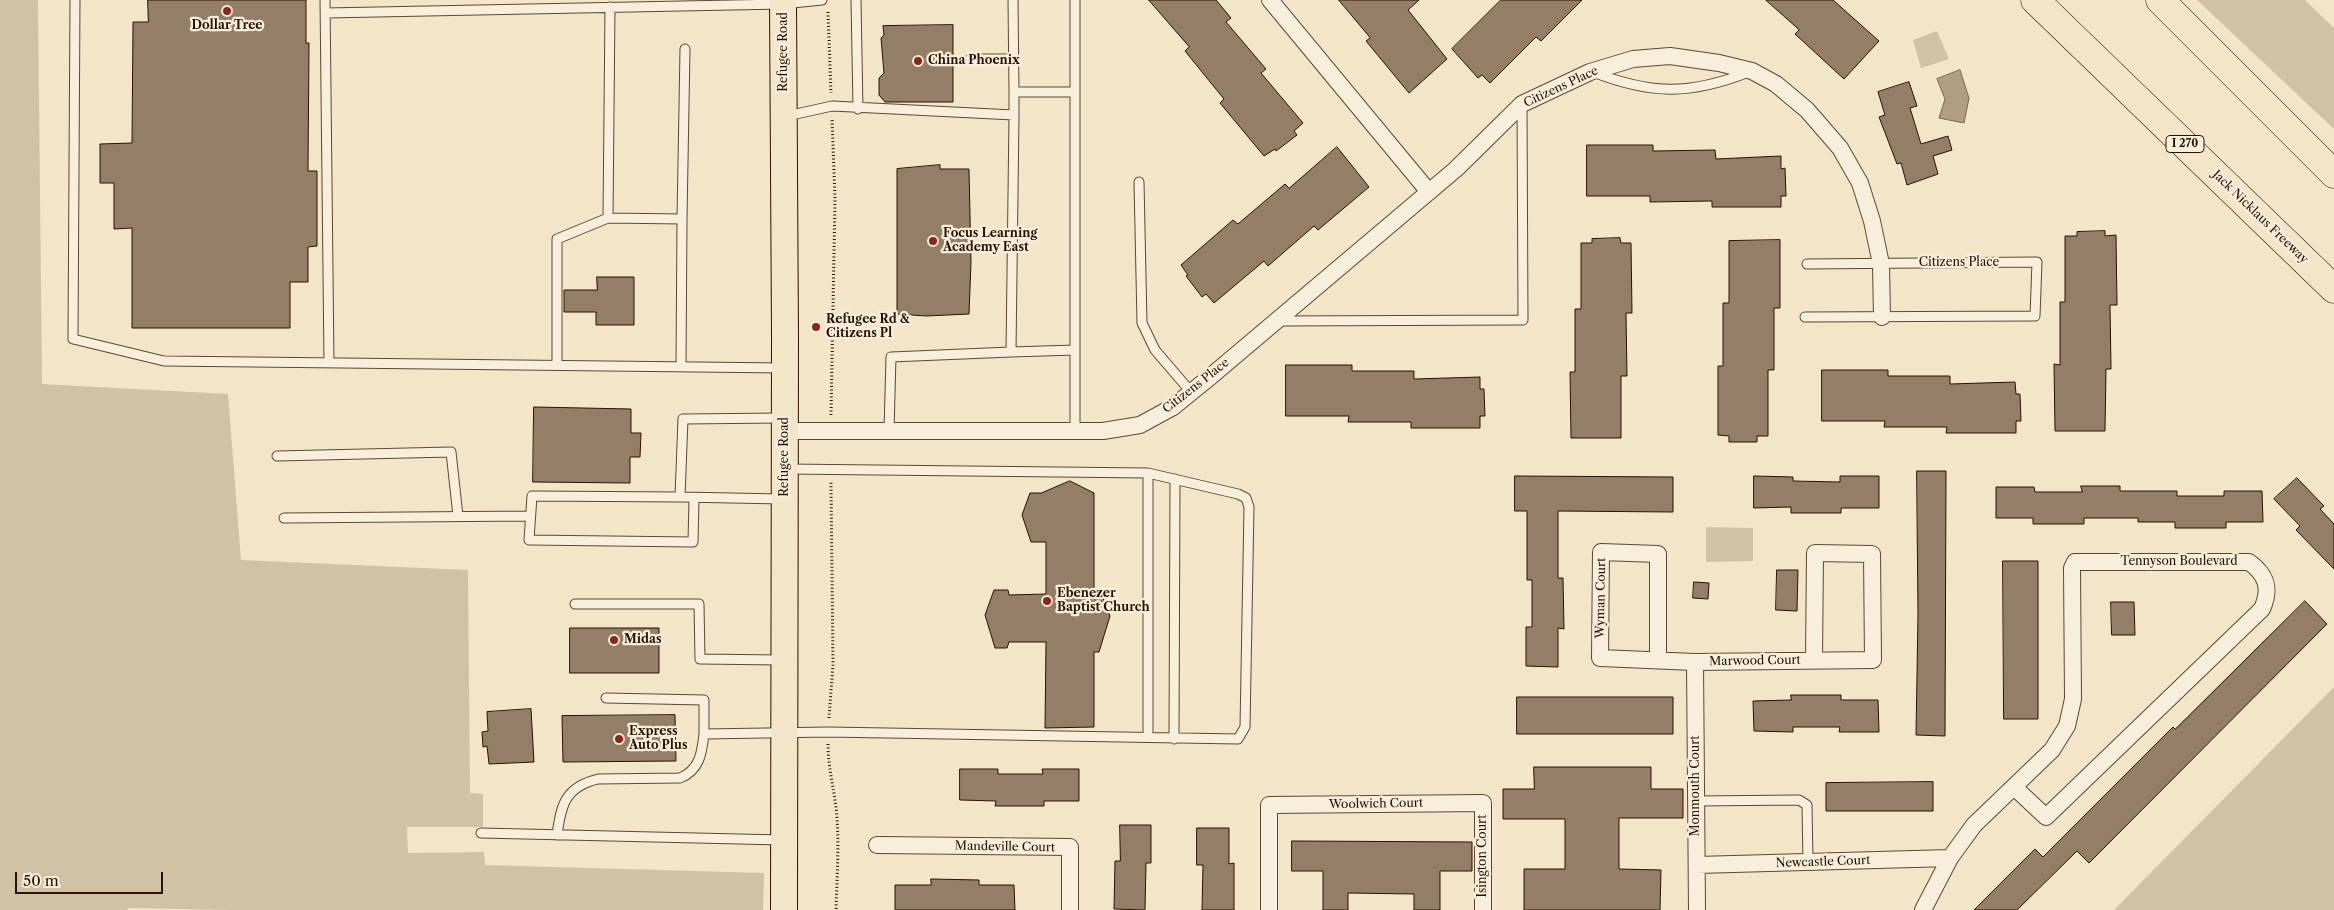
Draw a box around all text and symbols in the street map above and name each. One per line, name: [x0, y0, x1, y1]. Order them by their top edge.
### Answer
marker: Dollar Tree: [221, 5, 233, 17]
street label: Refugee Road: [777, 12, 791, 92]
place label: Dollar Tree: [191, 19, 263, 33]
place label: China Phoenix: [928, 54, 1020, 68]
marker: China Phoenix: [912, 55, 924, 67]
street label: Citizens Place: [1521, 63, 1601, 111]
road number: I 270: [2166, 136, 2204, 152]
street label: Jack Nicklaus Freeway: [2209, 168, 2311, 266]
place label: Focus Learning Academy East: [943, 227, 1037, 255]
marker: Focus Learning Academy East: [927, 235, 939, 247]
street label: Citizens Place: [1919, 256, 1999, 270]
place label: Refugee Rd & Citizens Pl: [826, 313, 909, 341]
marker: Refugee Rd & Citizens Pl: [810, 321, 822, 333]
street label: Citizens Place: [1160, 356, 1232, 416]
street label: Refugee Road: [778, 417, 792, 497]
street label: Tennyson Boulevard: [2121, 555, 2237, 569]
street label: Wyman Court: [1593, 558, 1609, 638]
place label: Ebenezer Baptist Church: [1057, 587, 1150, 615]
marker: Ebenezer Baptist Church: [1041, 595, 1053, 607]
place label: Midas: [624, 633, 662, 647]
marker: Midas: [608, 634, 620, 646]
street label: Marwood Court: [1709, 653, 1801, 669]
place label: Express Auto Plus: [629, 725, 687, 753]
marker: Express Auto Plus: [613, 733, 625, 745]
street label: Monmouth Court: [1689, 736, 1703, 836]
street label: Woolwich Court: [1329, 796, 1423, 812]
street label: Isington Court: [1476, 815, 1490, 897]
street label: Mandeville Court: [955, 839, 1055, 855]
street label: Newcastle Court: [1775, 853, 1871, 871]
scale bar: [18, 862, 165, 894]
text: 50 m: [23, 871, 59, 890]

